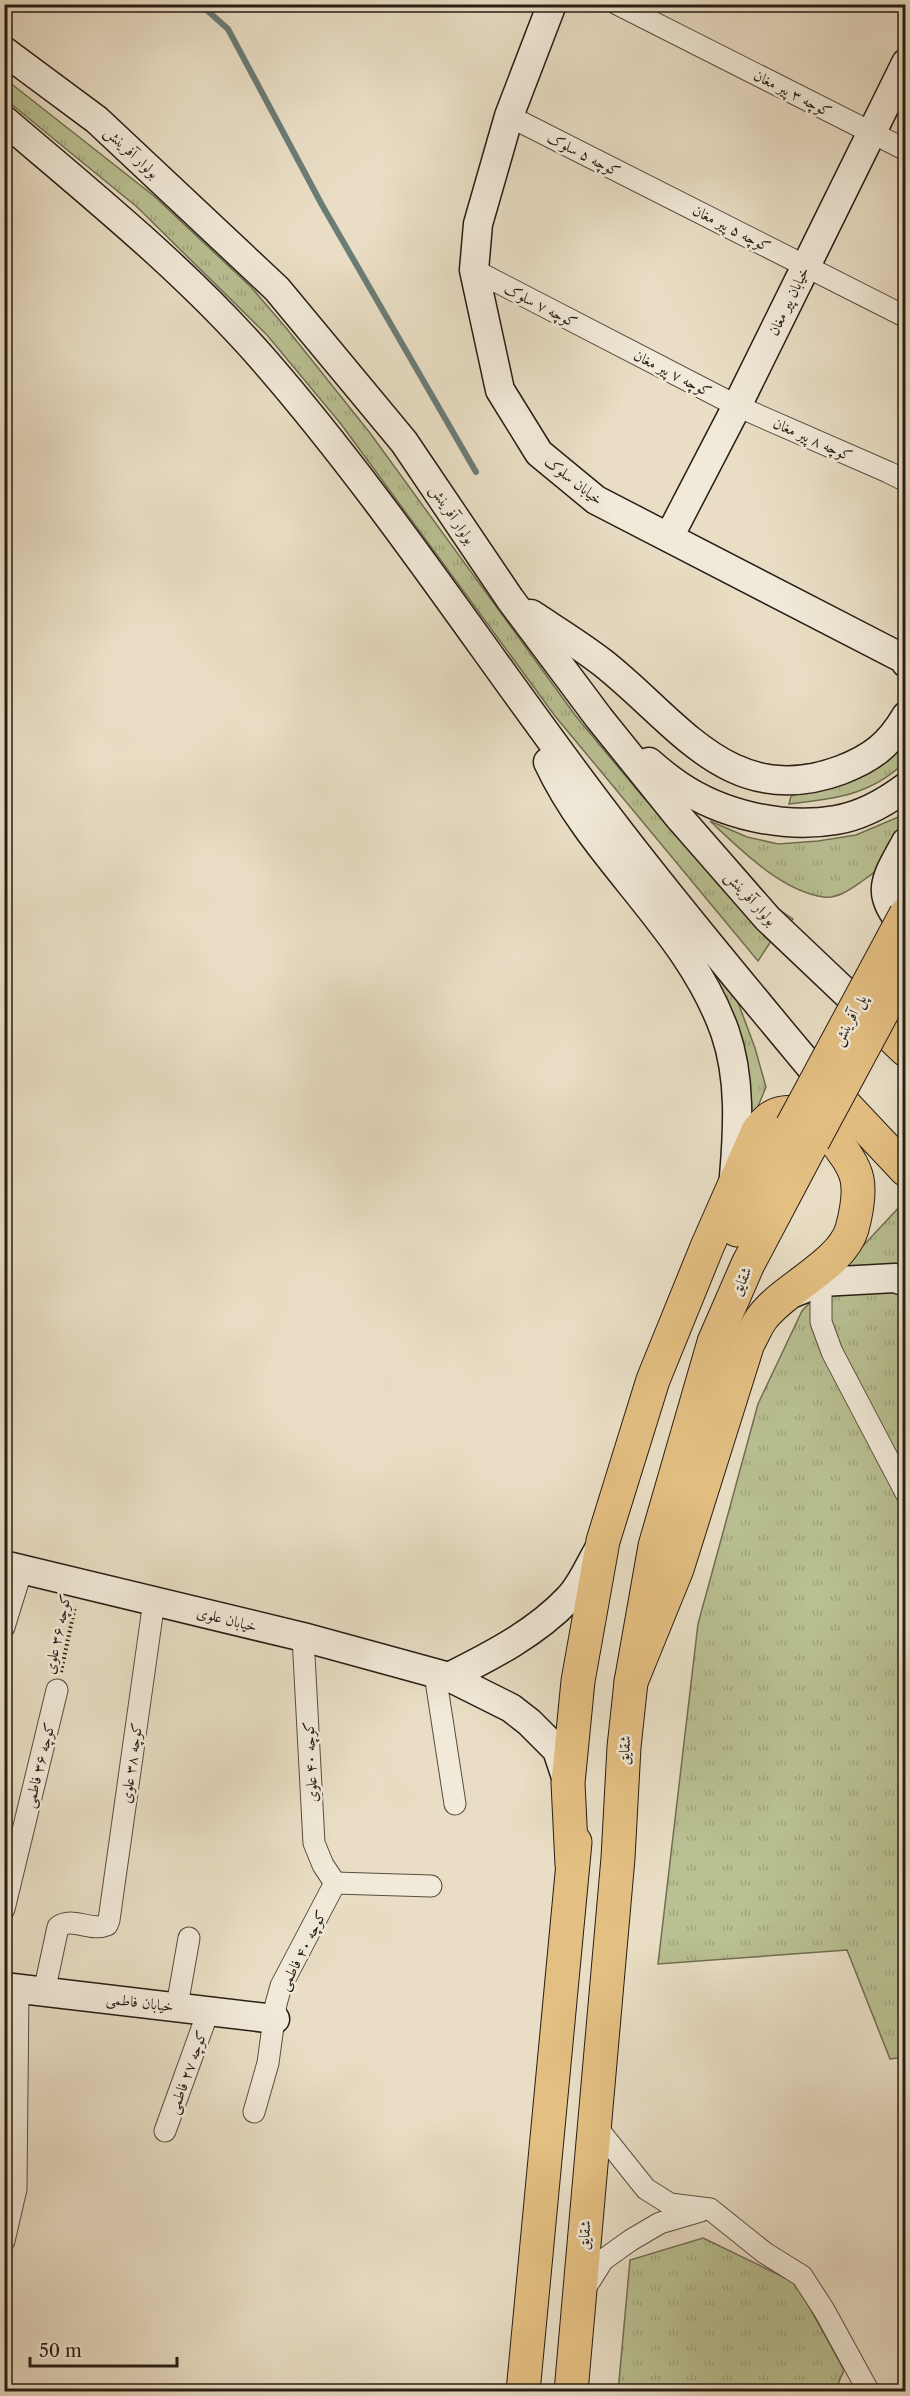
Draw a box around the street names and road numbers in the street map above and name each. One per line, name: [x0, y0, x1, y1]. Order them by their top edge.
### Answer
street label: کوچه ۳ پیر مغان: [750, 65, 835, 123]
street label: بولوار آفرینش: [100, 122, 163, 183]
street label: کوچه ۵ سلوک: [543, 127, 624, 182]
street label: کوچه ۵ پیر مغان: [689, 200, 774, 258]
street label: خیابان پیر مغان: [763, 263, 815, 339]
street label: کوچه ۷ سلوک: [500, 278, 581, 333]
street label: کوچه ۷ پیر مغان: [630, 345, 715, 403]
street label: کوچه ۸ پیر مغان: [769, 413, 856, 467]
street label: خیابان سلوک: [541, 451, 607, 509]
street label: بولوار آفرینش: [425, 481, 480, 548]
street label: بولوار آفرینش: [720, 867, 781, 930]
street label: پل آفرینش: [828, 990, 873, 1050]
street label: شقایق: [726, 1264, 756, 1298]
street label: کوچه ۳۶ علوی: [39, 1592, 77, 1676]
street label: خیابان علوی: [195, 1602, 259, 1636]
street label: کوچه ۳۶ فاطمی: [19, 1720, 61, 1810]
street label: کوچه ۳۸ علوی: [116, 1721, 148, 1805]
street label: کوچه ۴۰ علوی: [298, 1721, 324, 1803]
street label: شقایق: [613, 1735, 635, 1765]
street label: کوچه ۴۰ فاطمی: [274, 1907, 332, 1994]
street label: خیابان فاطمی: [105, 1988, 175, 2018]
street label: کوچه ۲۷ فاطمی: [163, 2028, 213, 2117]
street label: شقایق: [573, 2219, 595, 2251]

